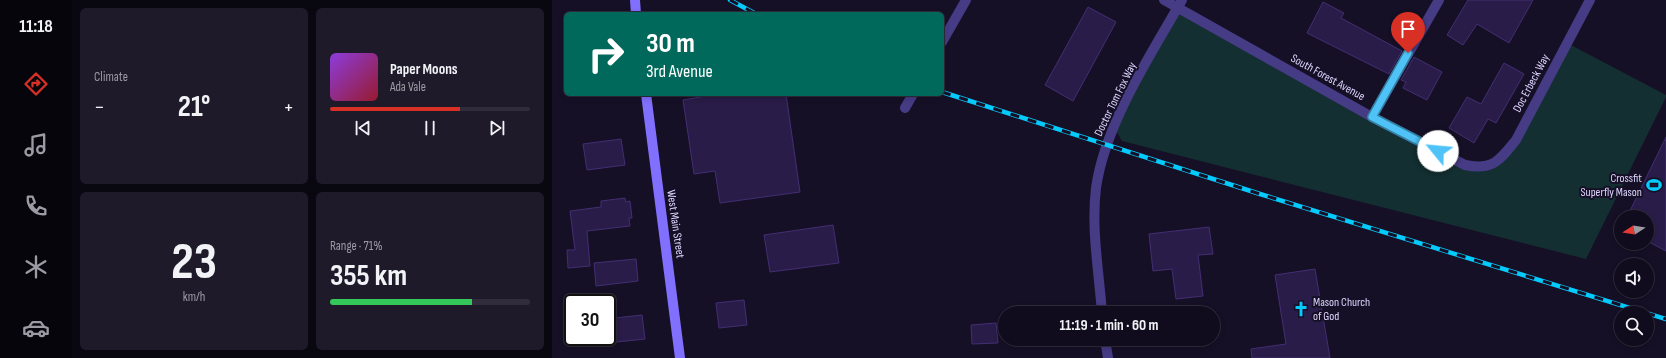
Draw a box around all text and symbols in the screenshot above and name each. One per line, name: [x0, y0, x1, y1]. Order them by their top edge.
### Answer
pin: [1391, 12, 1425, 53]
text: 11:18: [19, 16, 53, 37]
icon: arrive: [1397, 18, 1419, 40]
text: 30 m: [646, 27, 695, 60]
icon: right: [580, 28, 632, 80]
street label: South Forest Avenue: [1288, 51, 1368, 104]
street label: Doc Erbeck Way: [1510, 51, 1553, 115]
street label: Doctor Tom Fox Way: [1091, 59, 1140, 139]
text: Paper Moons: [390, 60, 458, 79]
text: 3rd Avenue: [646, 61, 713, 82]
text: Climate: [94, 69, 128, 85]
icon: directions: [22, 70, 50, 98]
text: Ada Vale: [390, 79, 426, 95]
text: 21°: [178, 89, 210, 125]
text: −: [94, 94, 105, 121]
text: +: [283, 94, 294, 121]
icon: previous: [352, 117, 374, 139]
icon: pause: [419, 117, 441, 139]
icon: next: [486, 117, 508, 139]
position arrow: [1417, 130, 1459, 172]
icon: music: [22, 131, 50, 159]
place label: Crossfit Superfly Mason: [1580, 171, 1642, 200]
sports icon: Crossfit Superfly Mason: [1645, 176, 1663, 194]
street label: West Main Street: [663, 189, 688, 259]
icon: phone: [22, 192, 50, 220]
north arrow: [1614, 210, 1654, 250]
map controls: [1614, 210, 1654, 346]
text: 23: [171, 231, 217, 294]
text: Range · 71%: [330, 238, 383, 254]
icon: climate: [22, 253, 50, 281]
text: 355 km: [330, 258, 407, 294]
button: sound: [1614, 258, 1654, 298]
text: km/h: [183, 289, 205, 305]
speed limit sign: 30: [564, 294, 616, 346]
place label: Mason Church of God: [1313, 295, 1370, 324]
church icon: Mason Church of God: [1292, 300, 1310, 318]
button: search: [1614, 306, 1654, 346]
icon: car: [22, 314, 50, 342]
text: 11:19 · 1 min · 60 m: [1059, 316, 1159, 335]

